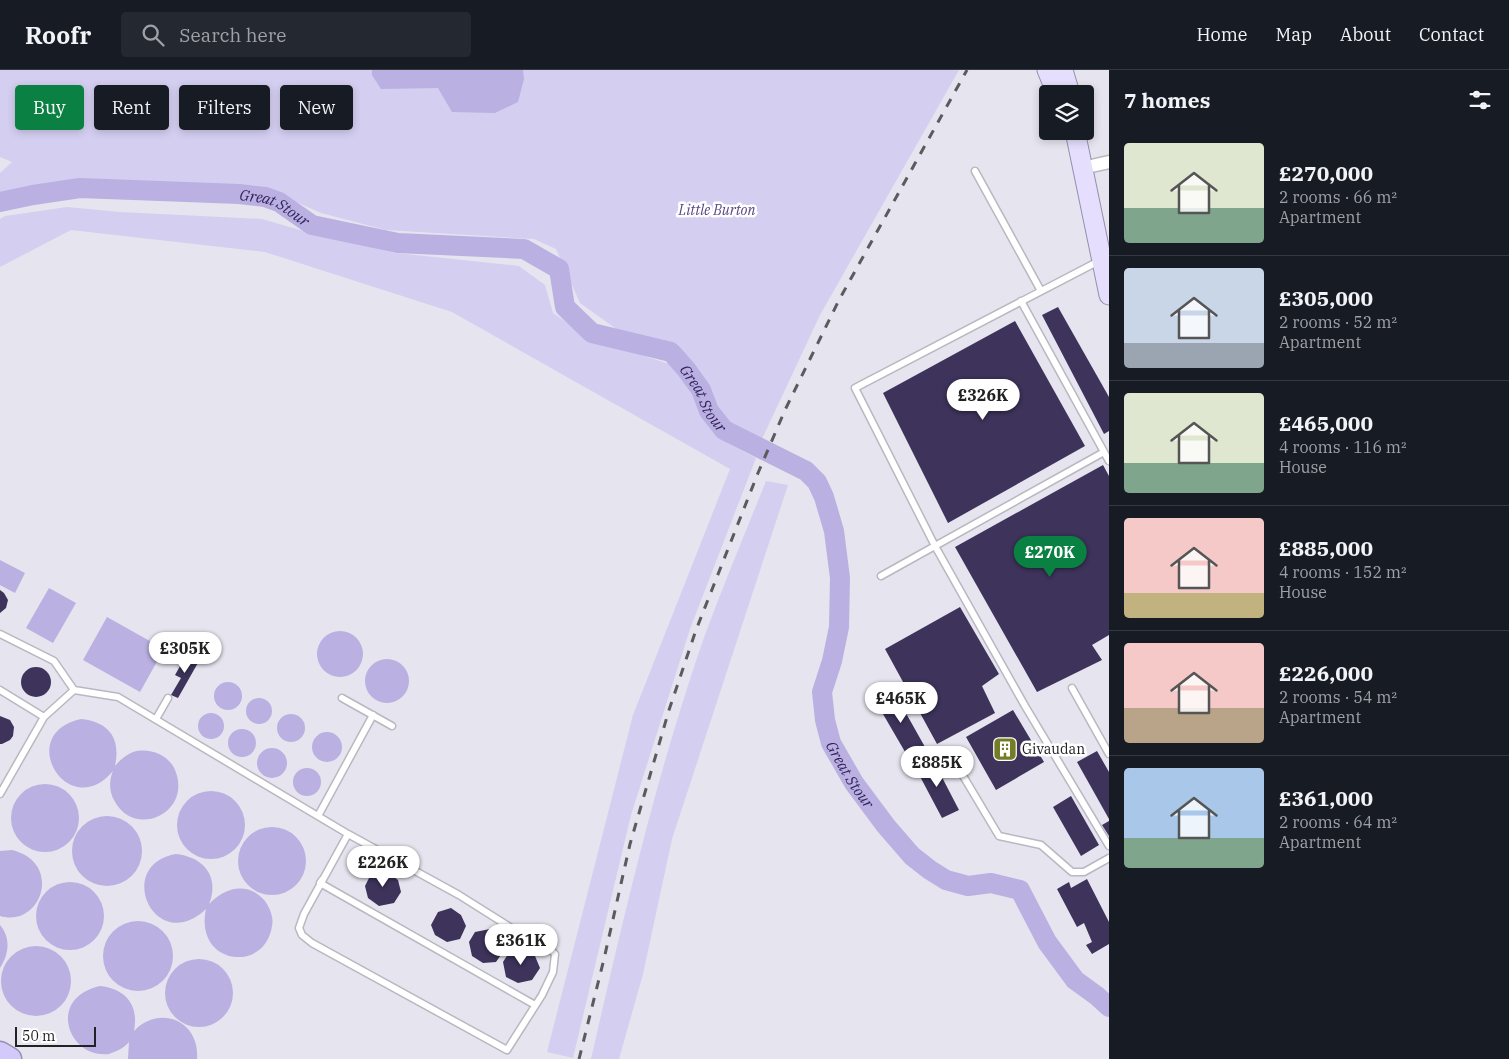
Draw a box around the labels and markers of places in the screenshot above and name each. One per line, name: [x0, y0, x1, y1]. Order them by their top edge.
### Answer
pin: £326K: [948, 378, 1018, 421]
pin: £270K: [1015, 536, 1085, 578]
pin: £305K: [150, 632, 220, 674]
pin: £465K: [866, 682, 936, 724]
building icon: Givaudan: [992, 736, 1018, 762]
place label: Givaudan: [1022, 740, 1085, 758]
pin: £885K: [902, 746, 972, 788]
pin: £226K: [348, 846, 418, 888]
pin: £361K: [486, 924, 556, 966]

